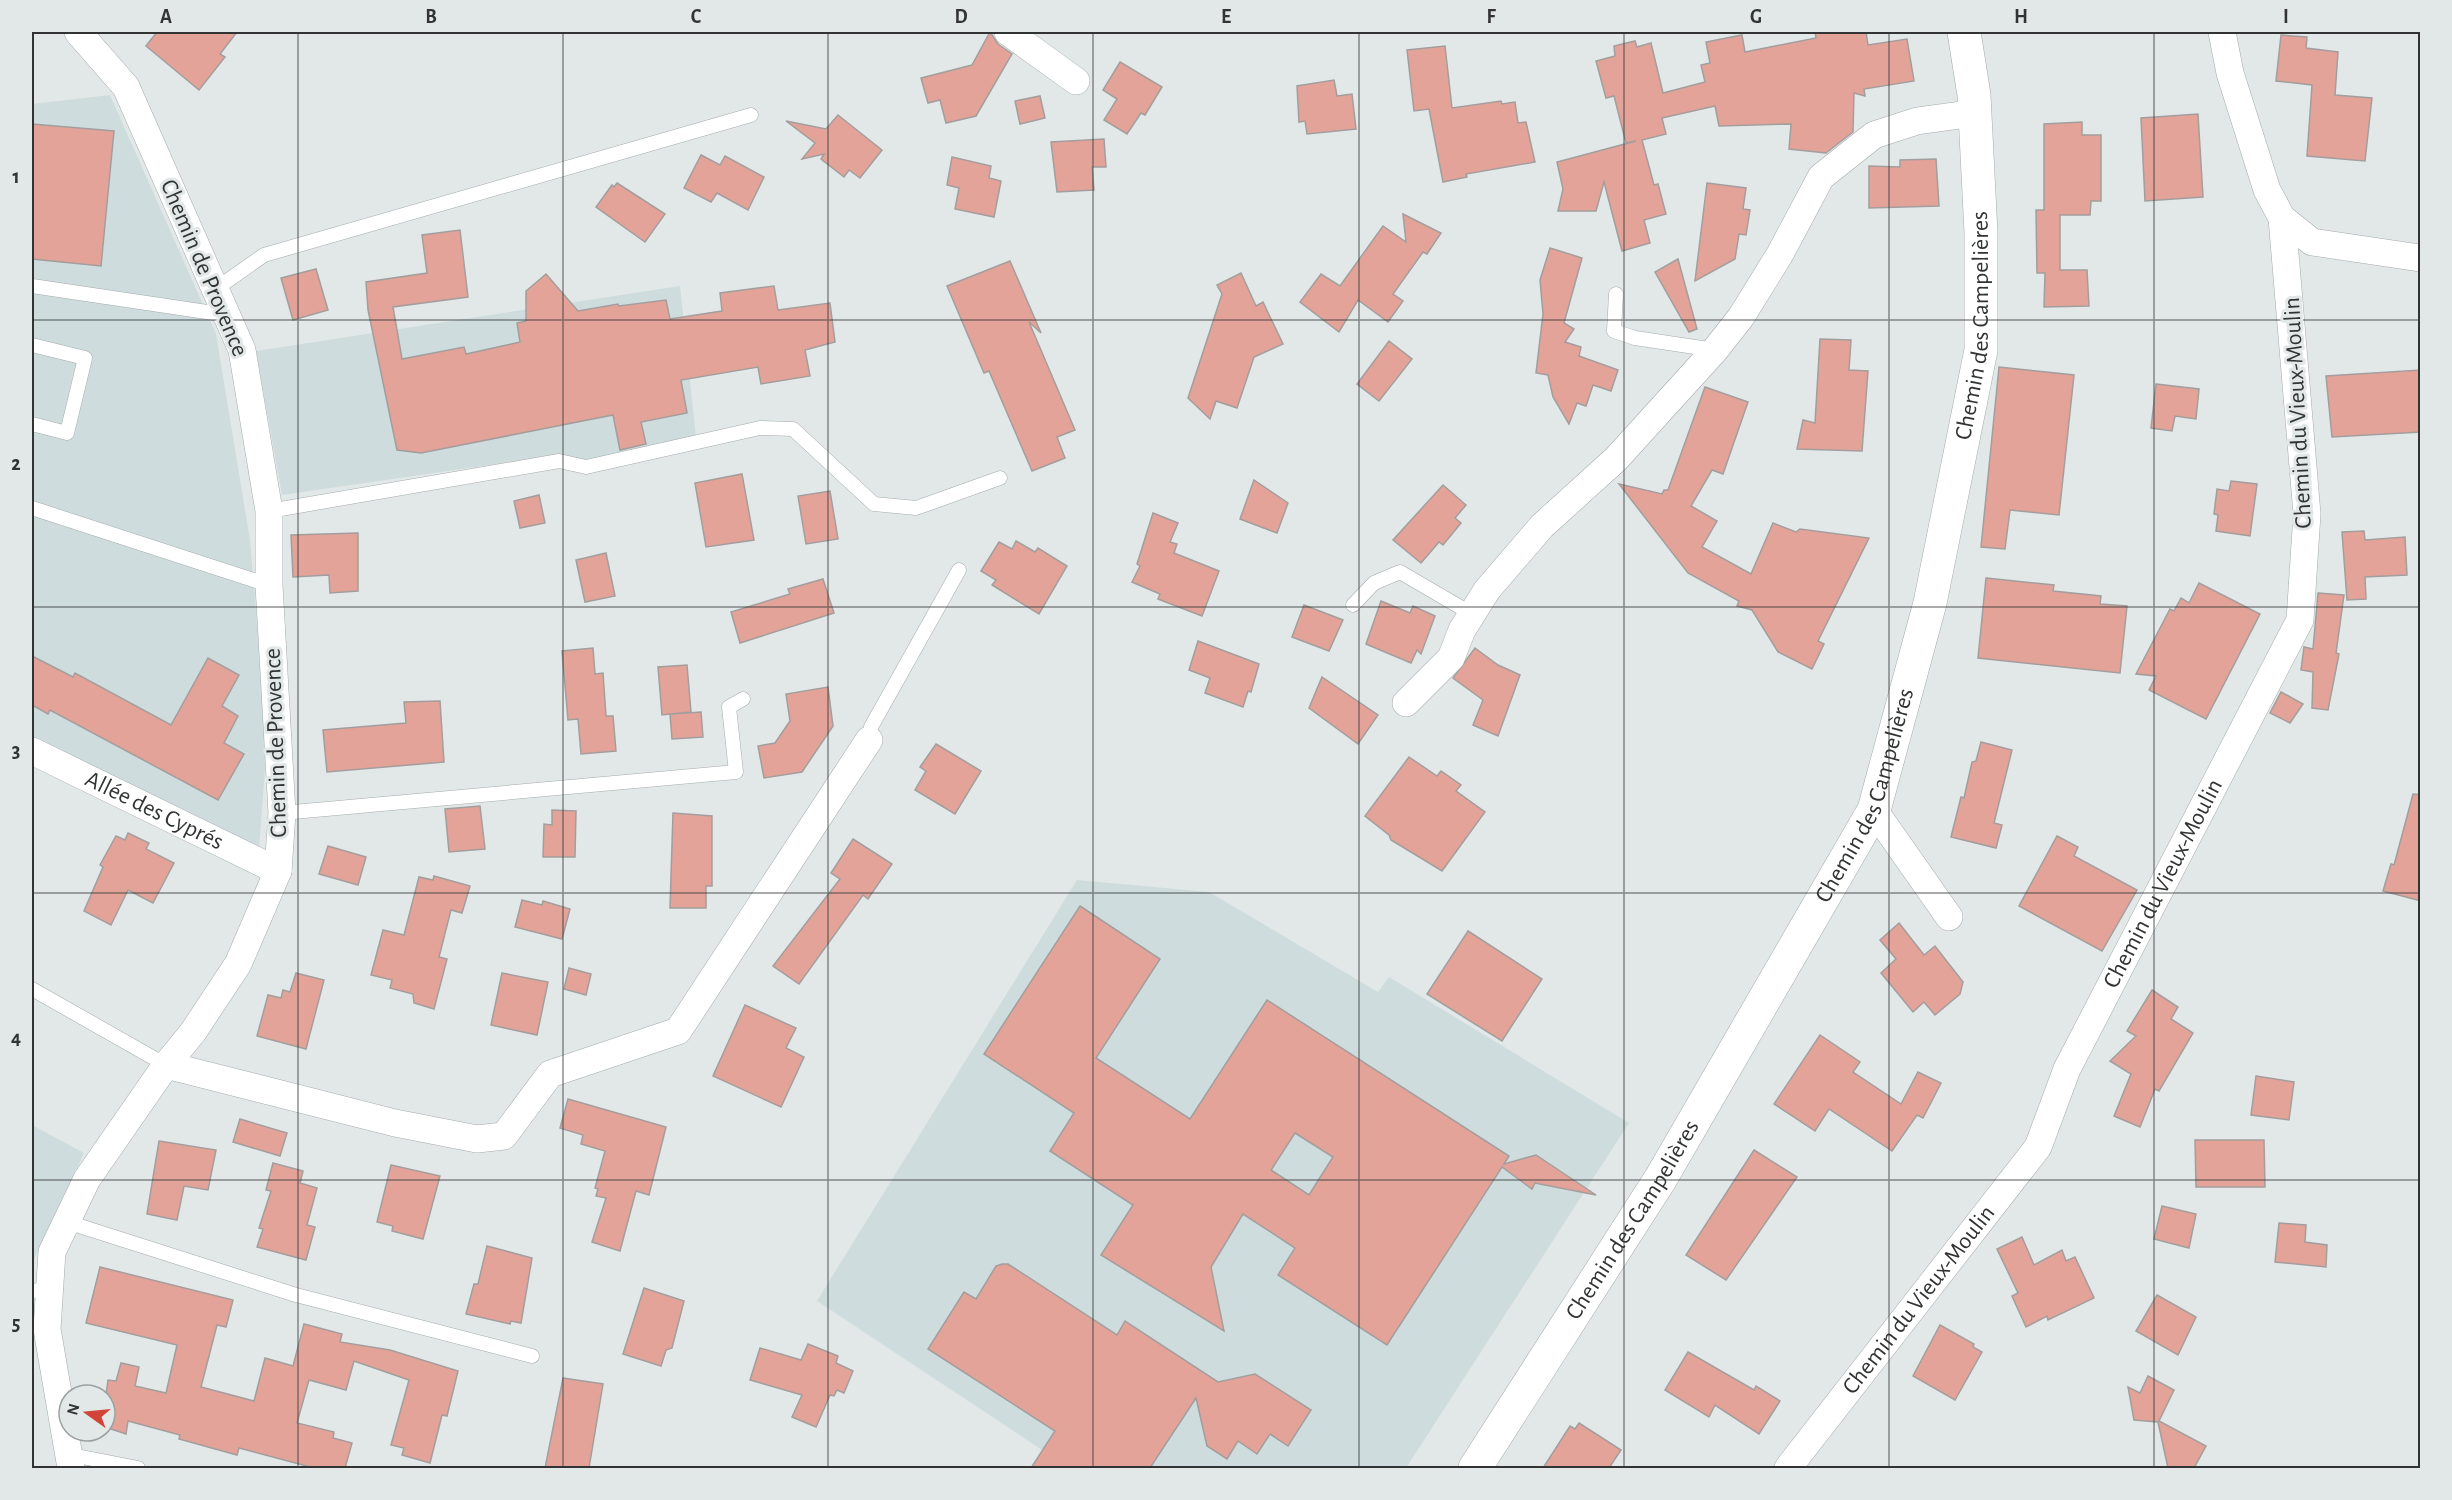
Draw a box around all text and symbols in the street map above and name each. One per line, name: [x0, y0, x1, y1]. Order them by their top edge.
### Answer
text: A: [160, 7, 172, 27]
text: B: [425, 7, 437, 27]
text: C: [691, 7, 702, 27]
text: D: [954, 7, 968, 27]
text: E: [1221, 7, 1231, 27]
text: F: [1486, 7, 1496, 27]
text: G: [1750, 7, 1762, 27]
text: H: [2014, 7, 2028, 27]
text: I: [2283, 7, 2289, 27]
text: 1: [12, 167, 20, 187]
street label: Chemin de Provence: [156, 176, 252, 360]
street label: Chemin des Campelières: [1951, 211, 1993, 442]
street label: Chemin du Vieux-Moulin: [2280, 297, 2316, 529]
text: 2: [11, 454, 21, 474]
street label: Chemin de Provence: [261, 648, 291, 838]
street label: Chemin des Campelières: [1811, 686, 1918, 907]
text: 3: [12, 741, 20, 761]
street label: Allée des Cyprés: [81, 767, 227, 854]
street label: Chemin du Vieux-Moulin: [2099, 775, 2227, 992]
text: 4: [11, 1028, 21, 1048]
street label: Chemin des Campelières: [1561, 1116, 1704, 1324]
street label: Chemin du Vieux-Moulin: [1838, 1201, 2000, 1399]
text: 5: [12, 1314, 20, 1334]
north arrow: [57, 1383, 117, 1443]
text: N: [64, 1402, 83, 1417]

